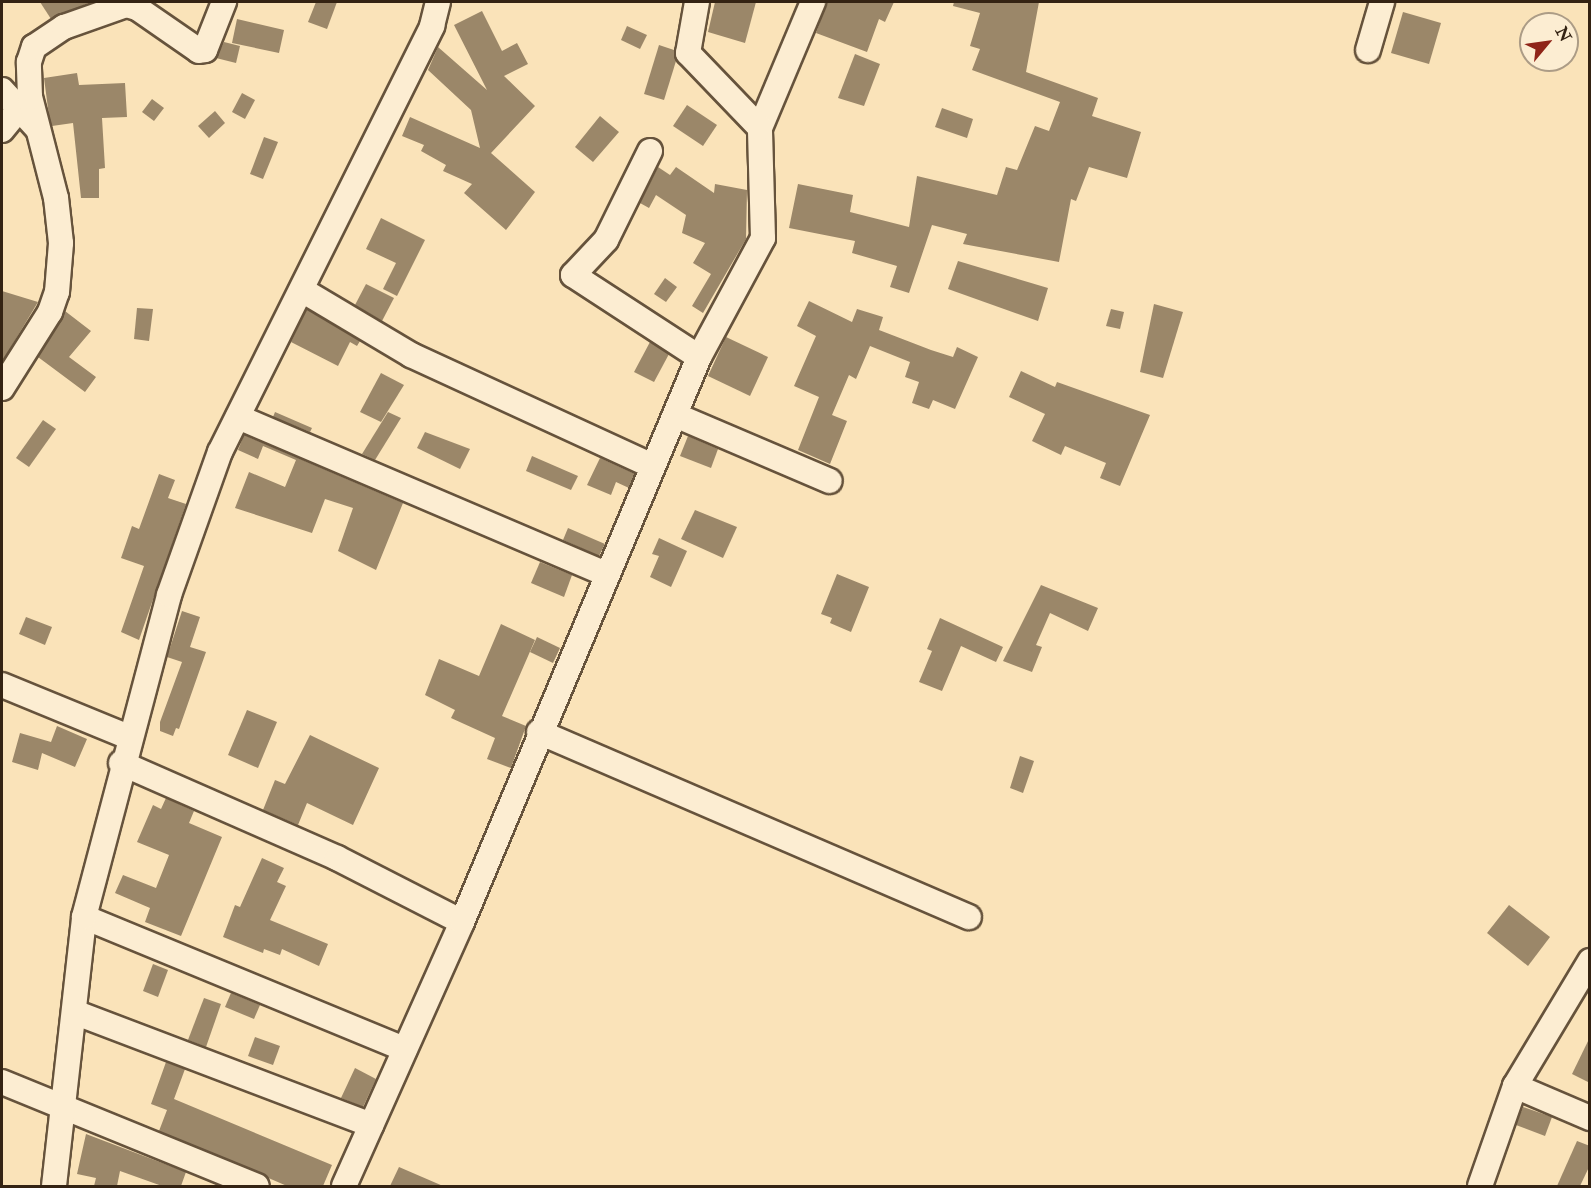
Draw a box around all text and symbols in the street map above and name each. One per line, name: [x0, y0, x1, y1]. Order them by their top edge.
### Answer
north arrow: [1519, 12, 1579, 72]
text: N: [1551, 23, 1575, 45]

